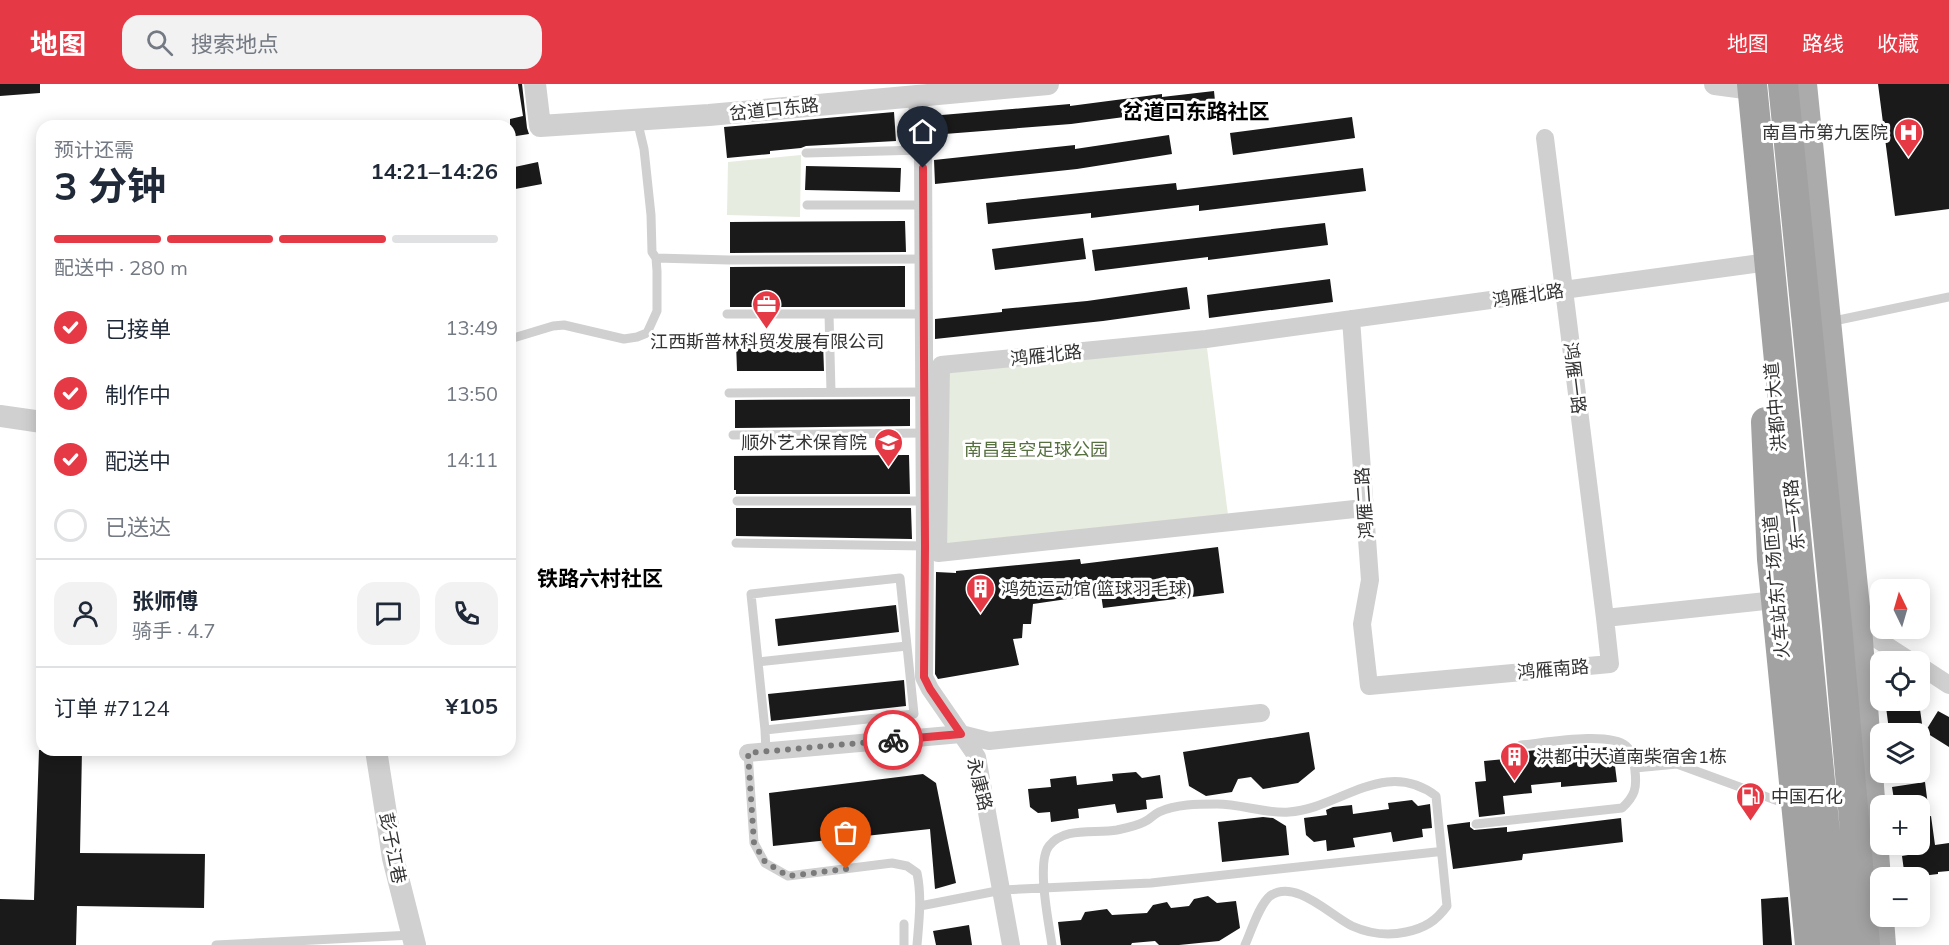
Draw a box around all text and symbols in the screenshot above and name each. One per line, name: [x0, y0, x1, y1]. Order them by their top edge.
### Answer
search box: [122, 15, 542, 69]
text: 地图: [30, 26, 86, 61]
icon: search: [143, 26, 176, 59]
text: 搜索地点: [191, 30, 279, 58]
text: 地图: [1727, 30, 1769, 56]
text: 路线: [1802, 30, 1844, 56]
text: 收藏: [1877, 30, 1919, 56]
street label: 岔道口东路: [728, 93, 820, 125]
district label: 岔道口东路社区: [1123, 98, 1270, 124]
pin: [897, 106, 948, 168]
icon: home: [906, 115, 939, 148]
hospital icon: 南昌市第九医院: [1893, 116, 1925, 158]
place label: 南昌市第九医院: [1762, 121, 1888, 144]
text: 预计还需: [54, 137, 134, 162]
text: 14:21–14:26: [370, 157, 498, 185]
text: 3 分钟: [54, 161, 166, 210]
text: 配送中 · 280 m: [54, 255, 188, 280]
street label: 鸿雁北路: [1491, 279, 1565, 311]
office icon: 江西斯普林科贸发展有限公司: [751, 288, 783, 330]
icon: check: [54, 311, 87, 344]
text: 已接单: [105, 315, 171, 343]
text: 13:49: [445, 315, 498, 340]
place label: 江西斯普林科贸发展有限公司: [650, 330, 884, 353]
street label: 鸿雁北路: [1009, 340, 1083, 370]
street label: 鸿雁一路: [1559, 341, 1591, 415]
street label: 洪都中大道: [1760, 361, 1790, 453]
icon: check: [54, 377, 87, 410]
text: 制作中: [105, 381, 171, 409]
text: 13:50: [445, 381, 498, 406]
school or university icon: 顺外艺术保育院: [872, 426, 904, 468]
place label: 顺外艺术保育院: [741, 431, 867, 454]
park label: 南昌星空足球公园: [964, 438, 1108, 461]
icon: check: [54, 443, 87, 476]
text: 配送中: [105, 447, 171, 475]
text: 14:11: [445, 447, 498, 472]
street label: 鸿雁二路: [1350, 466, 1378, 540]
street label: 东一环路: [1779, 478, 1809, 552]
text: 已送达: [105, 513, 171, 541]
street label: 火车站东广场匝道: [1758, 514, 1794, 660]
district label: 铁路六村社区: [537, 565, 663, 591]
building icon: 鸿苑运动馆(篮球羽毛球): [964, 572, 996, 614]
place label: 鸿苑运动馆(篮球羽毛球): [1001, 577, 1192, 600]
north arrow: [1870, 579, 1930, 639]
map controls: [1870, 579, 1930, 927]
button: person: [54, 582, 117, 645]
button: chat: [357, 582, 420, 645]
button: phone: [435, 582, 498, 645]
text: 张师傅: [132, 587, 198, 615]
text: 骑手 · 4.7: [132, 618, 216, 643]
button: locate: [1870, 651, 1930, 711]
street label: 鸿雁南路: [1516, 654, 1590, 684]
text: ¥105: [445, 692, 498, 720]
text: 订单 #7124: [54, 694, 170, 722]
courier: [863, 710, 923, 770]
button: layers: [1870, 723, 1930, 783]
icon: bike: [877, 724, 910, 757]
building icon: 洪都中大道南柴宿舍1栋: [1499, 740, 1531, 782]
place label: 洪都中大道南柴宿舍1栋: [1536, 745, 1727, 768]
street label: 永康路: [962, 755, 998, 813]
fuel station icon: 中国石化: [1734, 780, 1766, 822]
place label: 中国石化: [1771, 785, 1843, 808]
button: +: [1870, 795, 1930, 855]
pin: [820, 807, 871, 869]
street label: 彭子江巷: [375, 810, 411, 886]
icon: bag: [829, 816, 862, 849]
button: −: [1870, 867, 1930, 927]

